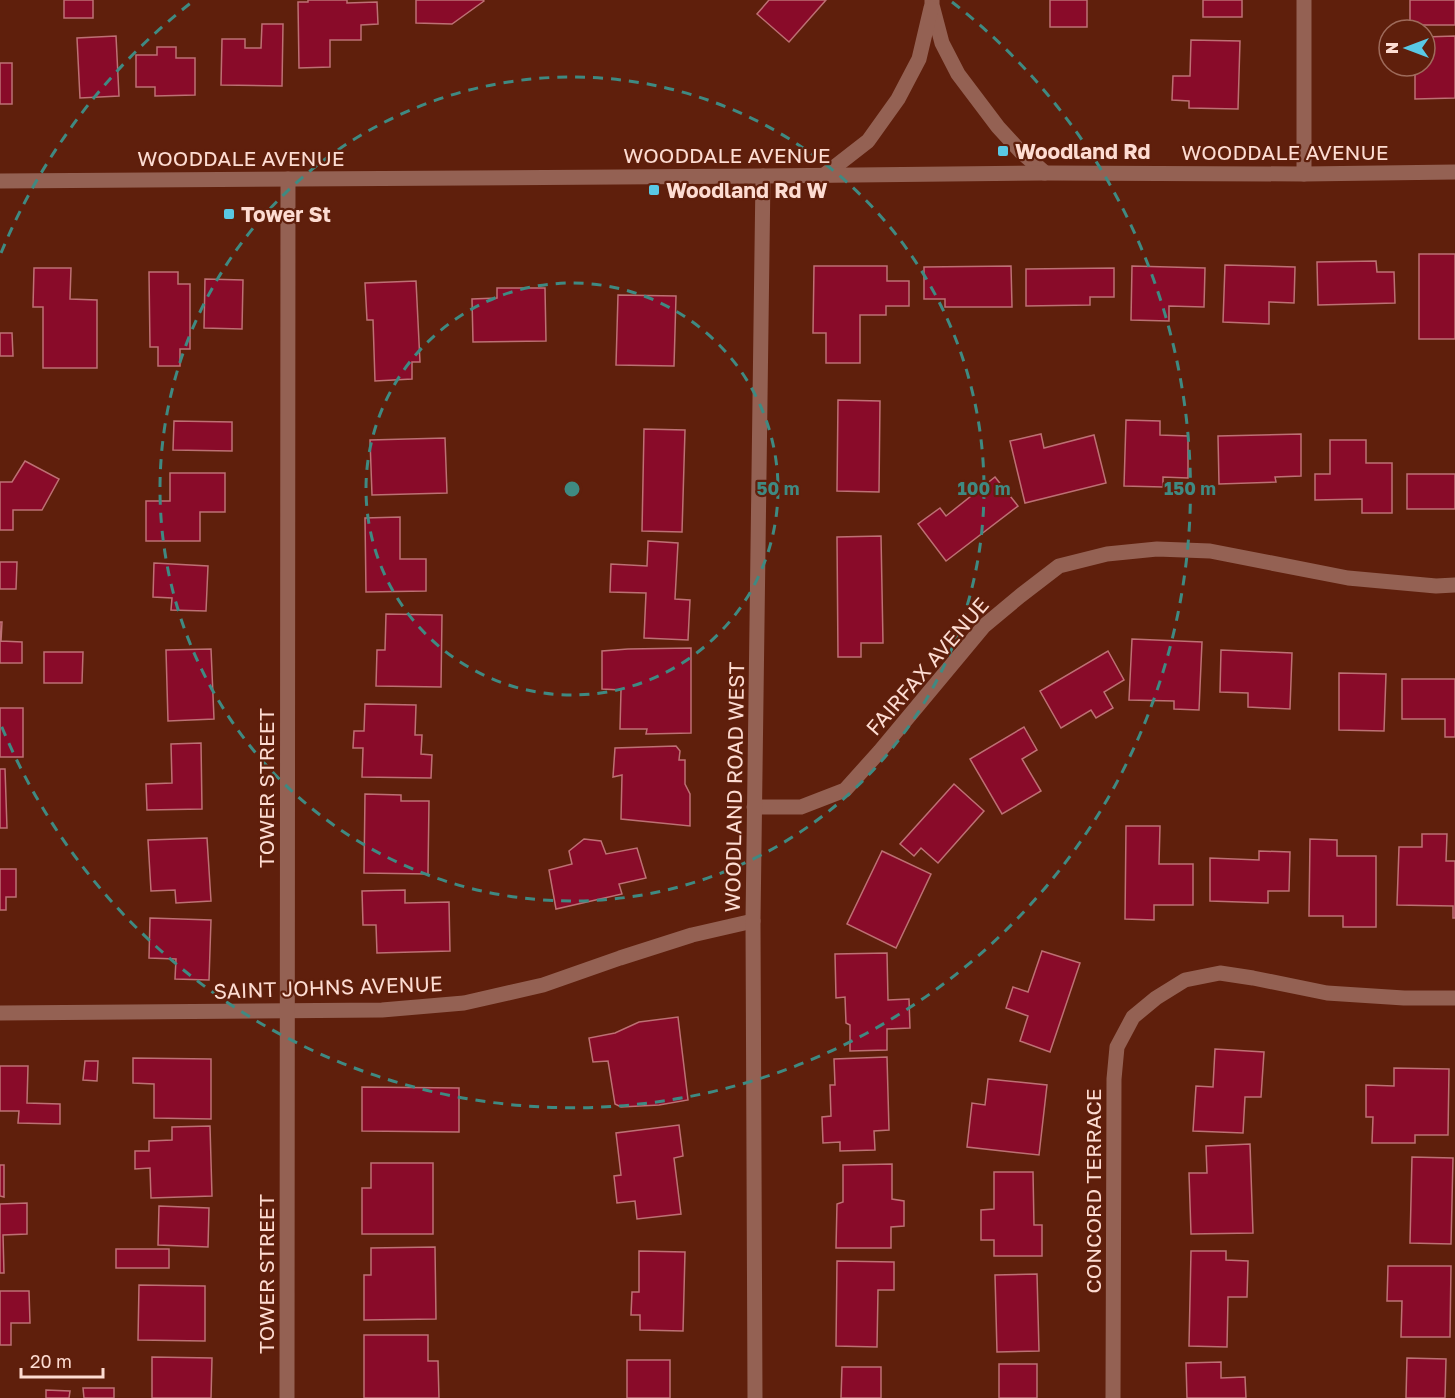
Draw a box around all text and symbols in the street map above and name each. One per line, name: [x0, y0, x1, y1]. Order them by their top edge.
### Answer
north arrow: [1377, 18, 1437, 78]
text: N: [1382, 42, 1402, 54]
place label: Woodland Rd: [1015, 138, 1150, 164]
street label: WOODDALE AVENUE: [1181, 139, 1389, 165]
street label: WOODDALE AVENUE: [623, 142, 831, 168]
marker: Woodland Rd: [996, 144, 1010, 158]
street label: WOODDALE AVENUE: [137, 145, 345, 171]
place label: Woodland Rd W: [666, 177, 828, 203]
marker: Woodland Rd W: [647, 183, 661, 197]
place label: Tower St: [241, 201, 331, 227]
marker: Tower St: [222, 207, 236, 221]
text: 50 m: [757, 477, 799, 499]
text: 100 m: [958, 477, 1010, 499]
text: 150 m: [1164, 477, 1216, 499]
centre of rings: [562, 479, 582, 499]
street label: FAIRFAX AVENUE: [860, 592, 994, 740]
street label: WOODLAND ROAD WEST: [719, 661, 749, 913]
street label: TOWER STREET: [253, 708, 279, 868]
street label: SAINT JOHNS AVENUE: [213, 970, 443, 1004]
street label: CONCORD TERRACE: [1080, 1089, 1106, 1293]
street label: TOWER STREET: [253, 1194, 279, 1354]
scale bar: [21, 1341, 104, 1379]
text: 20 m: [30, 1350, 72, 1372]

